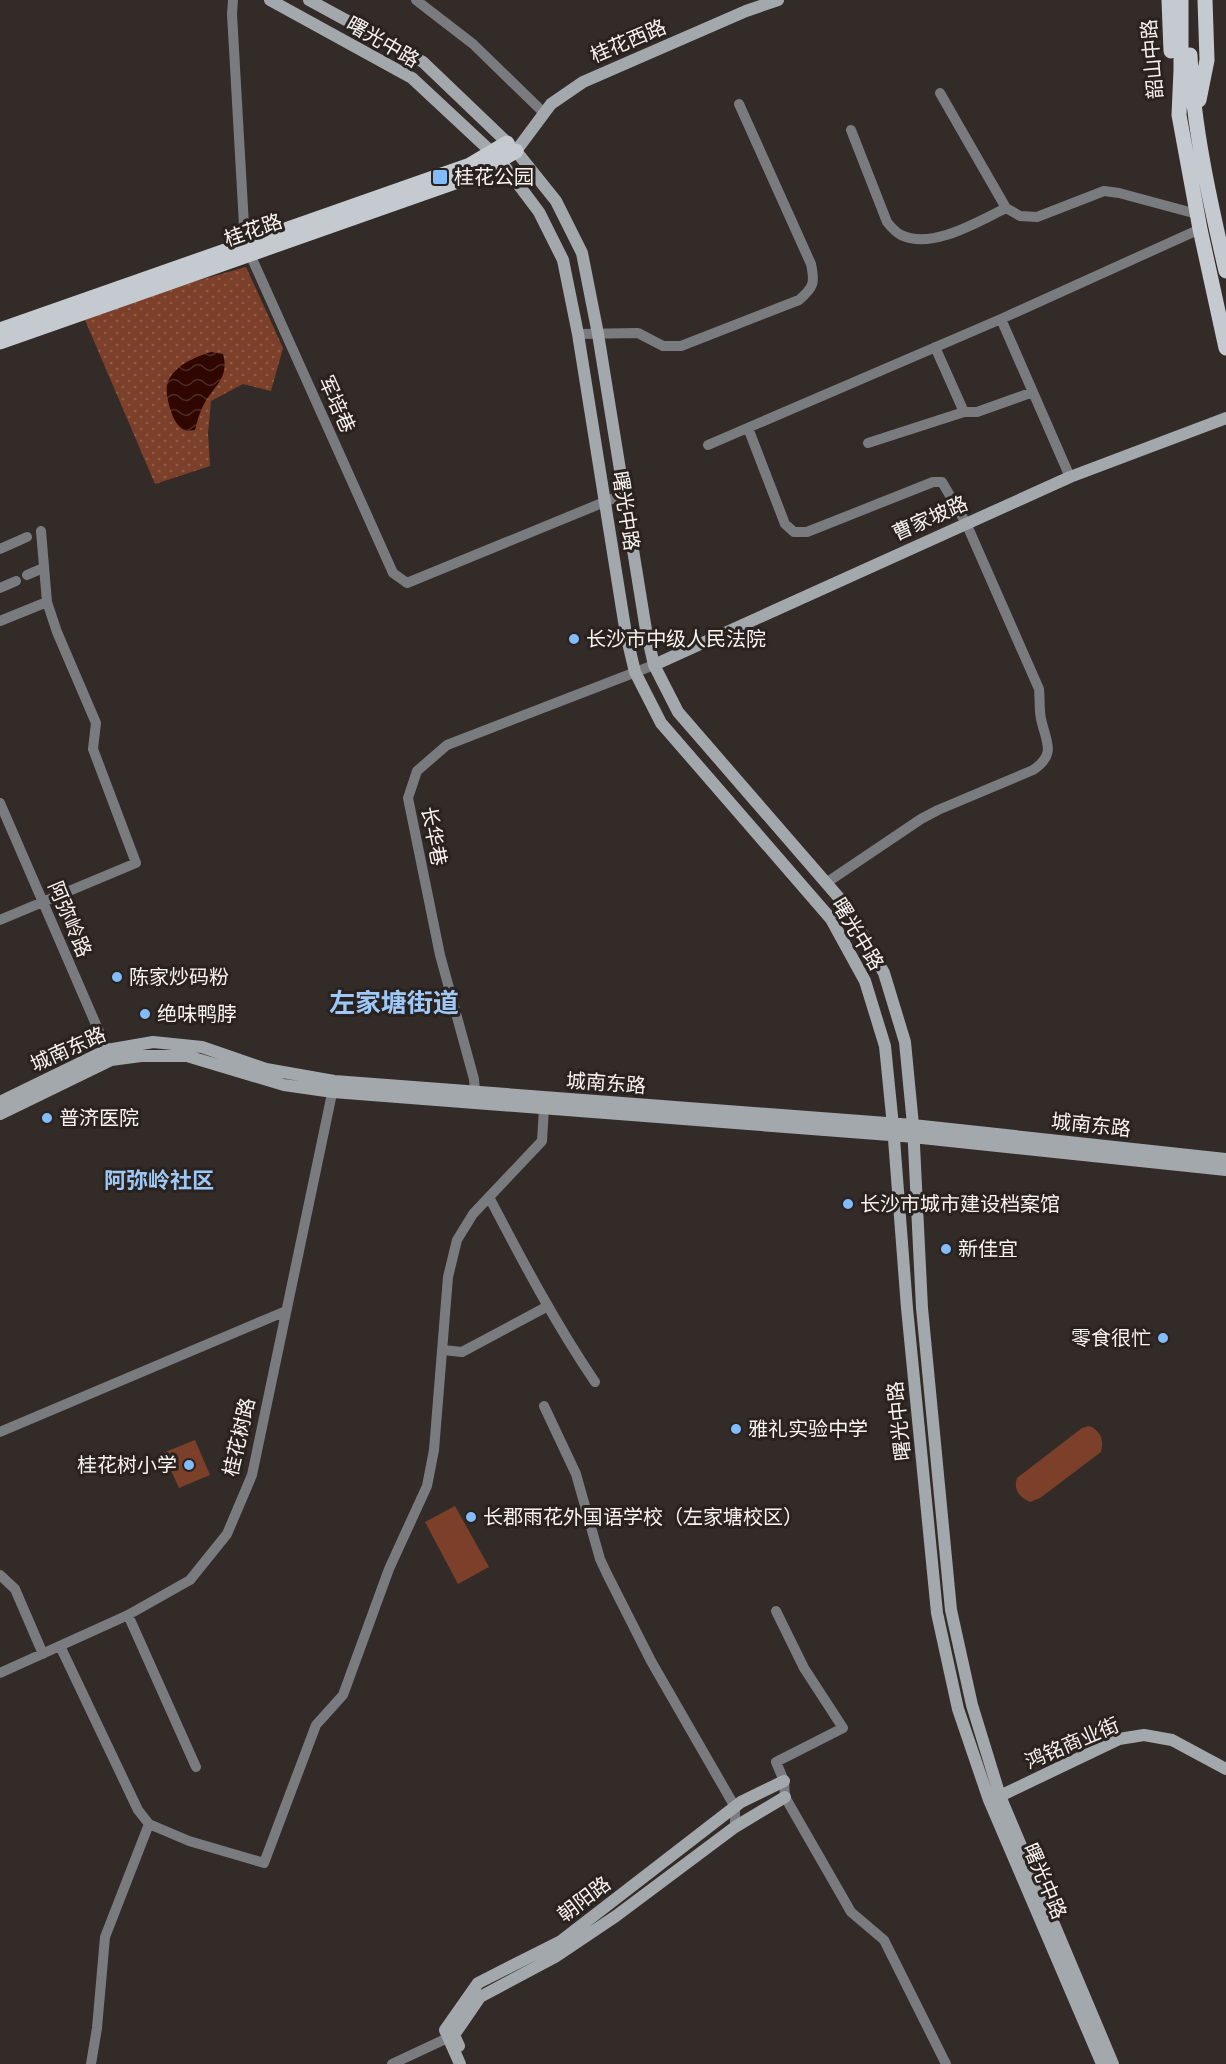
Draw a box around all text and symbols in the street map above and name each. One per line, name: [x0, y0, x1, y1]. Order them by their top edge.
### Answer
street label: 曙光中路: [343, 12, 423, 72]
street label: 桂花西路: [587, 15, 669, 67]
street label: 韶山中路: [1138, 18, 1166, 100]
place label: 桂花公园: [454, 166, 534, 188]
marker: 桂花公园: [431, 168, 449, 186]
street label: 桂花路: [221, 210, 285, 250]
street label: 军培巷: [315, 372, 359, 436]
street label: 曙光中路: [609, 470, 643, 552]
street label: 曹家坡路: [889, 492, 971, 544]
place label: 长沙市中级人民法院: [586, 628, 766, 650]
marker: 长沙市中级人民法院: [567, 632, 581, 646]
street label: 长华巷: [417, 804, 451, 868]
street label: 阿弥岭路: [44, 878, 96, 960]
street label: 曙光中路: [828, 894, 888, 974]
place label: 陈家炒码粉: [129, 966, 229, 988]
marker: 陈家炒码粉: [110, 970, 124, 984]
district label: 左家塘街道: [329, 989, 459, 1018]
place label: 绝味鸭脖: [157, 1003, 237, 1025]
marker: 绝味鸭脖: [138, 1007, 152, 1021]
street label: 城南东路: [27, 1023, 109, 1075]
street label: 城南东路: [565, 1069, 647, 1097]
place label: 普济医院: [59, 1107, 139, 1129]
street label: 城南东路: [1050, 1110, 1132, 1140]
marker: 普济医院: [40, 1111, 54, 1125]
district label: 阿弥岭社区: [104, 1168, 214, 1193]
place label: 长沙市城市建设档案馆: [860, 1193, 1060, 1215]
marker: 长沙市城市建设档案馆: [841, 1197, 855, 1211]
place label: 新佳宜: [958, 1238, 1018, 1260]
marker: 新佳宜: [939, 1242, 953, 1256]
place label: 零食很忙: [1071, 1327, 1151, 1349]
marker: 零食很忙: [1156, 1331, 1170, 1345]
street label: 曙光中路: [884, 1380, 914, 1462]
street label: 桂花树路: [219, 1396, 259, 1478]
place label: 雅礼实验中学: [748, 1418, 868, 1440]
marker: 雅礼实验中学: [729, 1422, 743, 1436]
place label: 桂花树小学: [77, 1454, 177, 1476]
marker: 桂花树小学: [182, 1458, 196, 1472]
place label: 长郡雨花外国语学校（左家塘校区）: [483, 1506, 803, 1528]
marker: 长郡雨花外国语学校（左家塘校区）: [464, 1510, 478, 1524]
street label: 鸿铭商业街: [1022, 1713, 1122, 1773]
street label: 曙光中路: [1019, 1840, 1071, 1922]
street label: 朝阳路: [553, 1872, 615, 1926]

